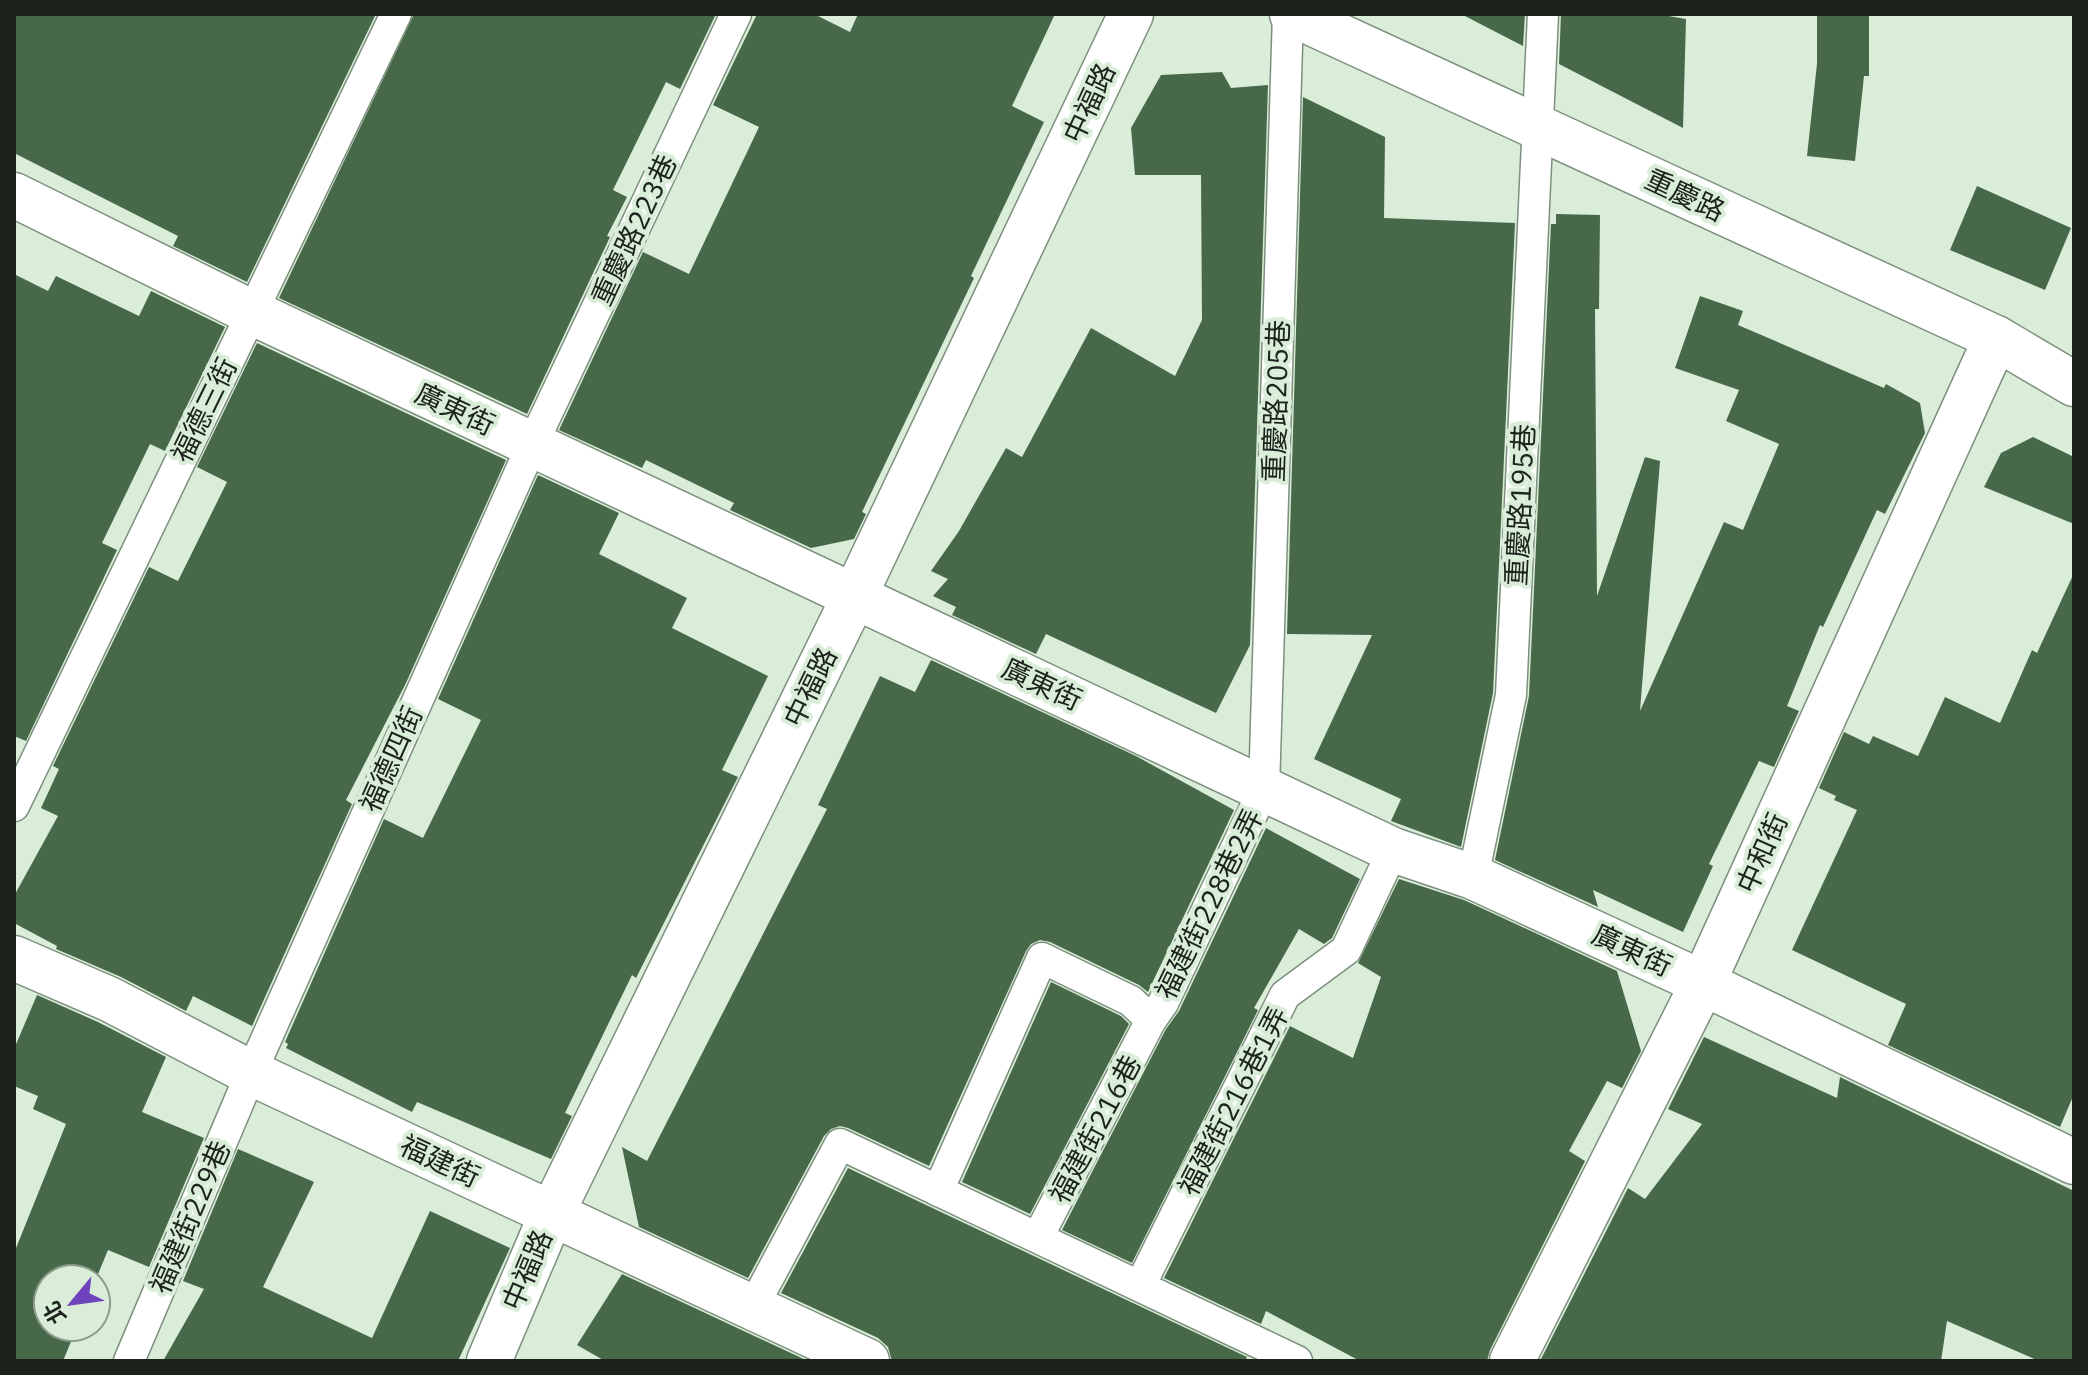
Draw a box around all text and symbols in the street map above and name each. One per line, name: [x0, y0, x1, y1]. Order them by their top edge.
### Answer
street label: 中福路: [1054, 57, 1123, 149]
street label: 重慶路223巷: [582, 148, 685, 311]
street label: 重慶路: [1639, 160, 1731, 229]
street label: 重慶路205巷: [1254, 319, 1297, 483]
street label: 福德三街: [162, 351, 245, 468]
street label: 廣東街: [409, 374, 501, 443]
street label: 重慶路195巷: [1497, 423, 1542, 587]
street label: 中福路: [775, 641, 845, 733]
street label: 廣東街: [996, 649, 1088, 718]
street label: 福德四街: [351, 700, 430, 817]
street label: 福建街228巷2弄: [1147, 803, 1271, 1005]
street label: 中和街: [1728, 807, 1796, 899]
street label: 廣東街: [1586, 915, 1678, 984]
street label: 福建街216巷1弄: [1169, 1000, 1296, 1201]
street label: 福建街216巷: [1040, 1048, 1149, 1209]
street label: 福建街: [394, 1126, 486, 1195]
street label: 福建街229巷: [141, 1135, 238, 1299]
street label: 中福路: [493, 1224, 560, 1316]
north arrow: [32, 1263, 112, 1343]
text: 北: [36, 1296, 72, 1330]

